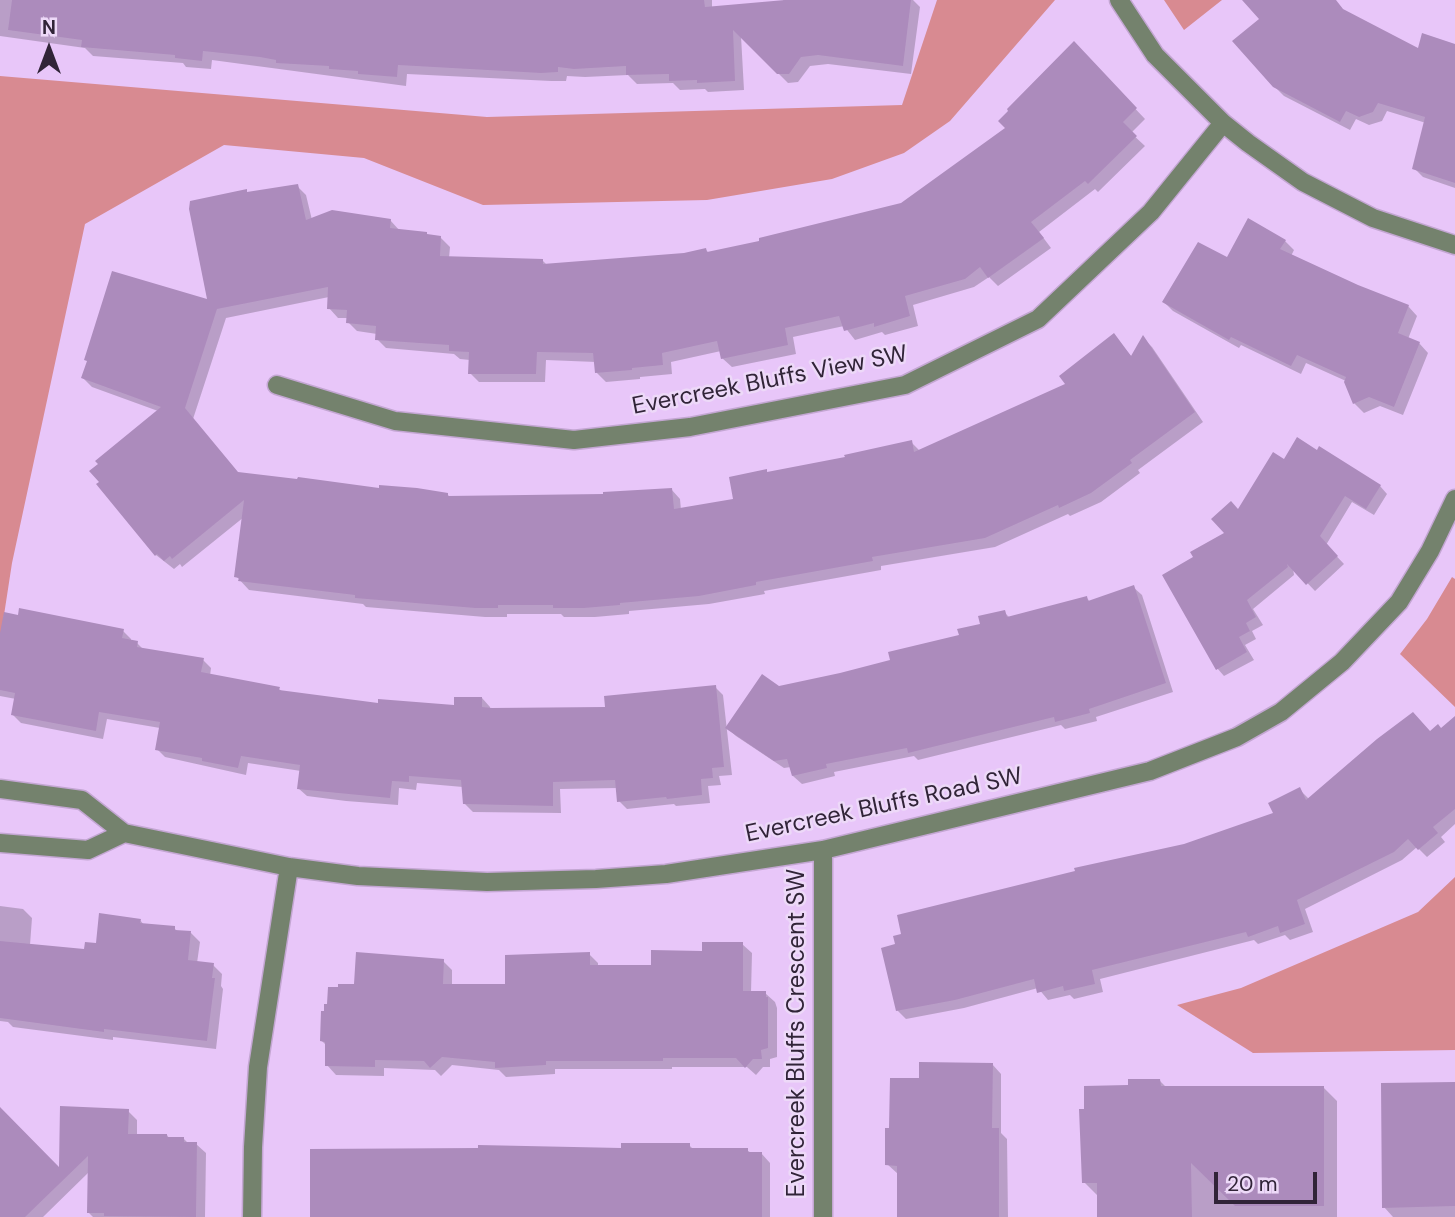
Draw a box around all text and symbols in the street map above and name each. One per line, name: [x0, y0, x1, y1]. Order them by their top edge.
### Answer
north arrow: [14, 14, 84, 84]
text: N: [42, 15, 56, 40]
street label: Evercreek Bluffs View SW: [630, 340, 910, 422]
street label: Evercreek Bluffs Road SW: [743, 763, 1025, 849]
street label: Evercreek Bluffs Crescent SW: [784, 869, 812, 1197]
scale bar: [1217, 1158, 1320, 1202]
text: 20 m: [1227, 1170, 1278, 1198]

